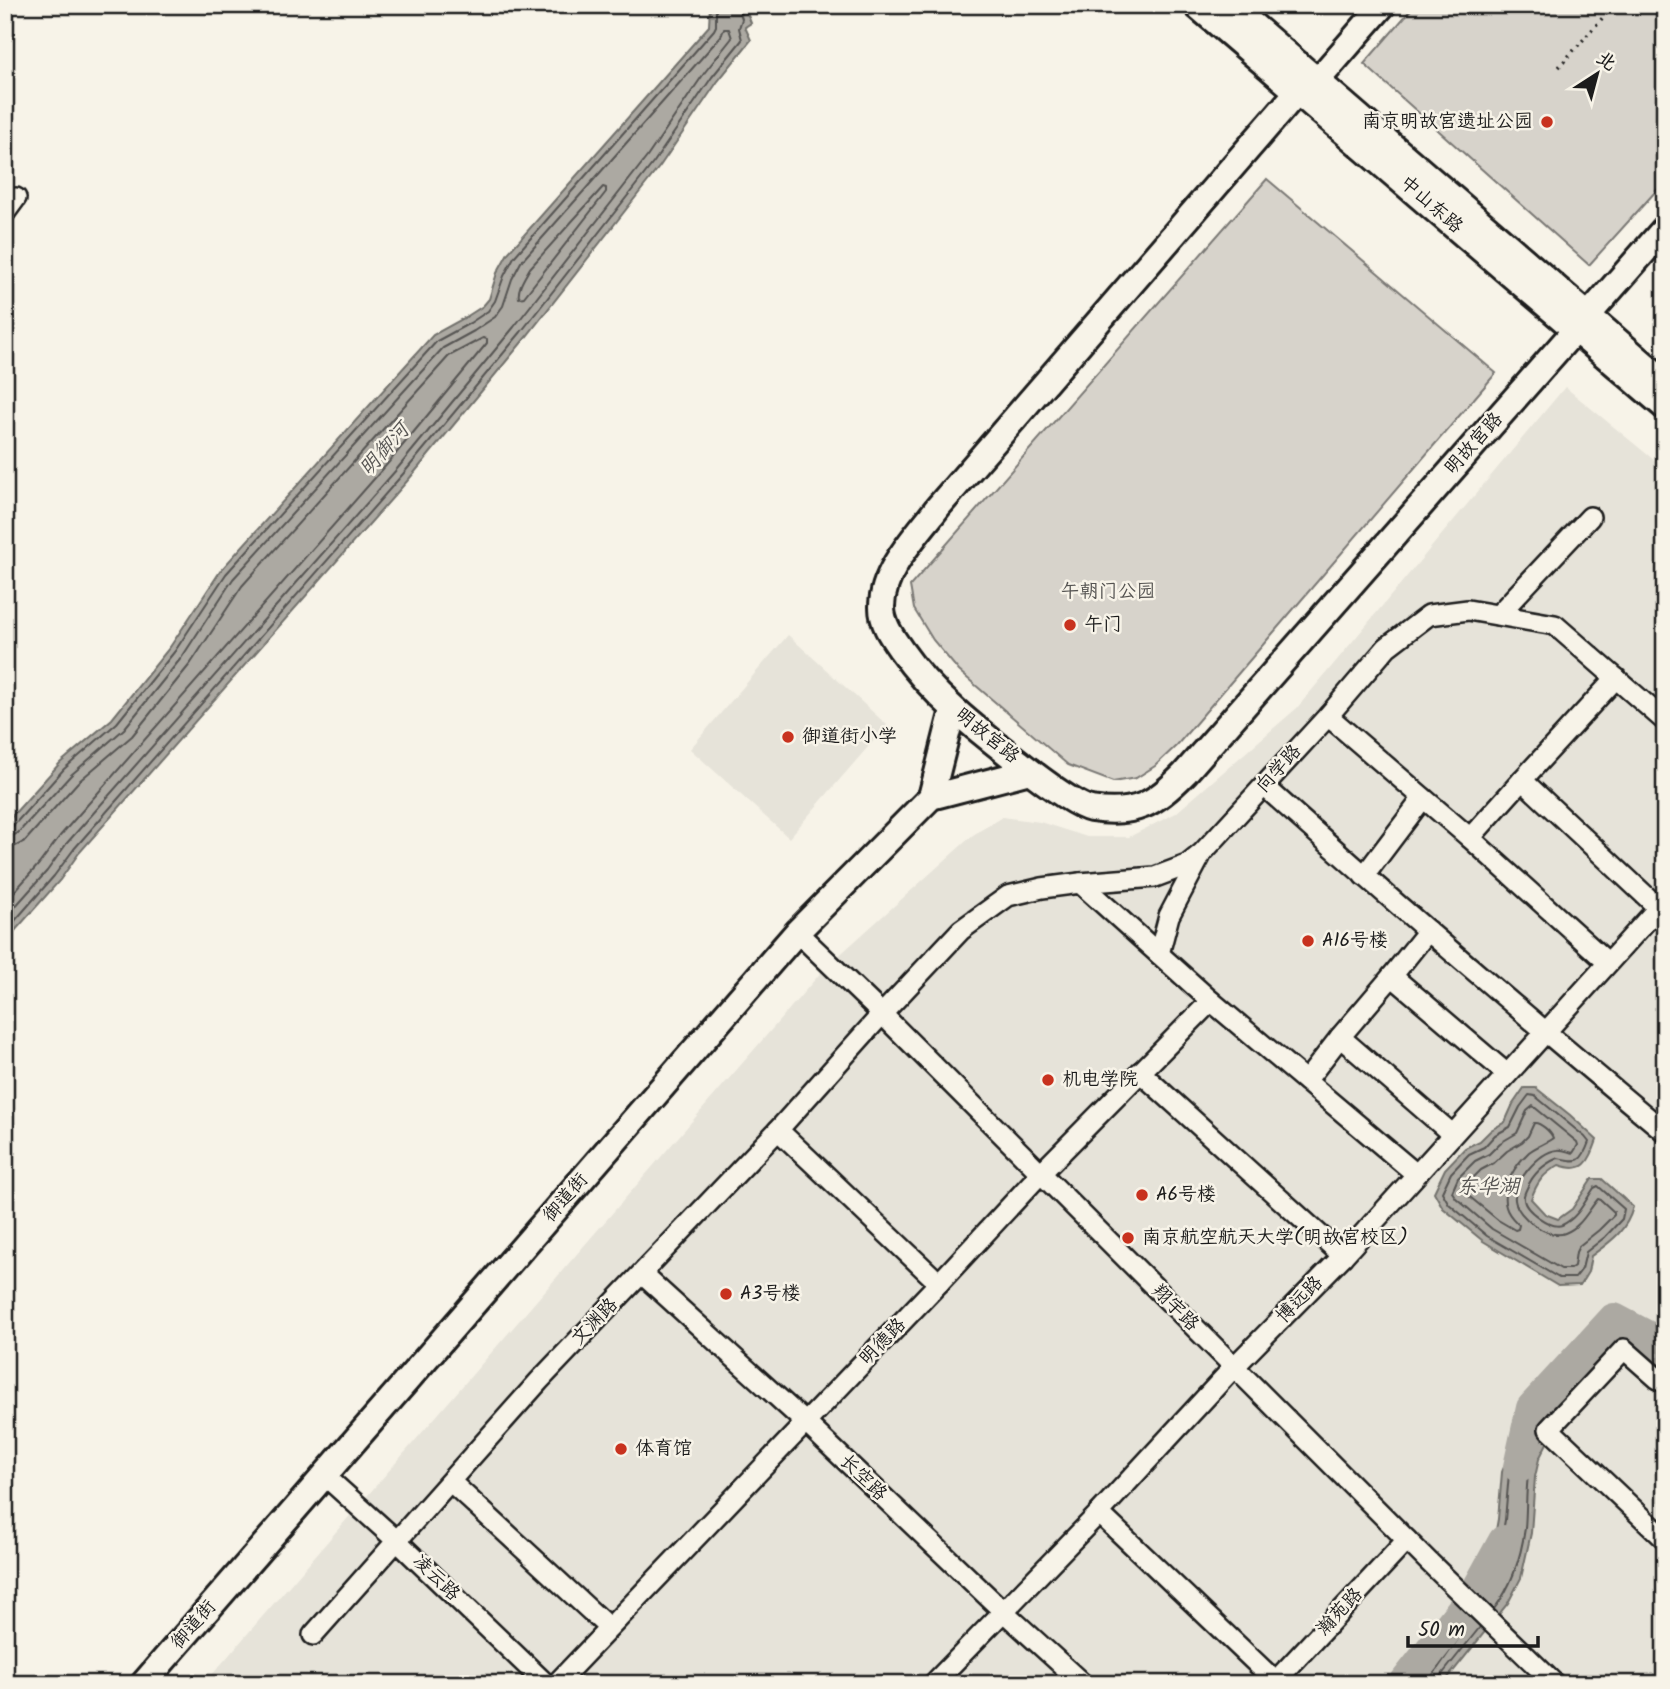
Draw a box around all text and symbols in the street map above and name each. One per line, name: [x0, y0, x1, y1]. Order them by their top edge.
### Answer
north arrow: [1562, 38, 1632, 108]
text: 北: [1589, 44, 1622, 80]
place label: 南京明故宫遗址公园: [1362, 107, 1533, 137]
marker: 南京明故宫遗址公园: [1539, 114, 1555, 130]
street label: 中山东路: [1392, 169, 1470, 241]
street label: 明故宫路: [1437, 406, 1511, 482]
water label: 明御河: [352, 413, 420, 484]
park label: 午朝门公园: [1060, 577, 1156, 607]
place label: 午门: [1084, 610, 1122, 640]
marker: 午门: [1062, 617, 1078, 633]
street label: 明故宫路: [948, 700, 1026, 772]
place label: 御道街小学: [802, 722, 897, 752]
marker: 御道街小学: [780, 729, 796, 745]
street label: 向学路: [1249, 738, 1309, 800]
place label: A16号楼: [1322, 926, 1388, 956]
marker: A16号楼: [1300, 933, 1316, 949]
place label: 机电学院: [1062, 1065, 1138, 1095]
marker: 机电学院: [1040, 1072, 1056, 1088]
street label: 御道街: [536, 1167, 596, 1229]
water label: 东华湖: [1457, 1171, 1521, 1204]
place label: A6号楼: [1156, 1180, 1216, 1210]
marker: A6号楼: [1134, 1187, 1150, 1203]
place label: 南京航空航天大学(明故宫校区): [1142, 1223, 1408, 1253]
marker: 南京航空航天大学(明故宫校区): [1120, 1230, 1136, 1246]
street label: 博远路: [1269, 1269, 1331, 1331]
street label: 翔宇路: [1144, 1277, 1206, 1339]
place label: A3号楼: [740, 1279, 800, 1309]
marker: A3号楼: [718, 1286, 734, 1302]
street label: 文渊路: [564, 1291, 626, 1353]
street label: 明德路: [852, 1311, 914, 1373]
place label: 体育馆: [635, 1434, 692, 1464]
marker: 体育馆: [613, 1441, 629, 1457]
street label: 长空路: [832, 1447, 894, 1509]
street label: 凌云路: [405, 1547, 467, 1609]
street label: 瀚苑路: [1310, 1581, 1370, 1643]
street label: 御道街: [164, 1594, 224, 1656]
scale bar: [1408, 1605, 1537, 1649]
text: 50 m: [1418, 1614, 1465, 1647]

